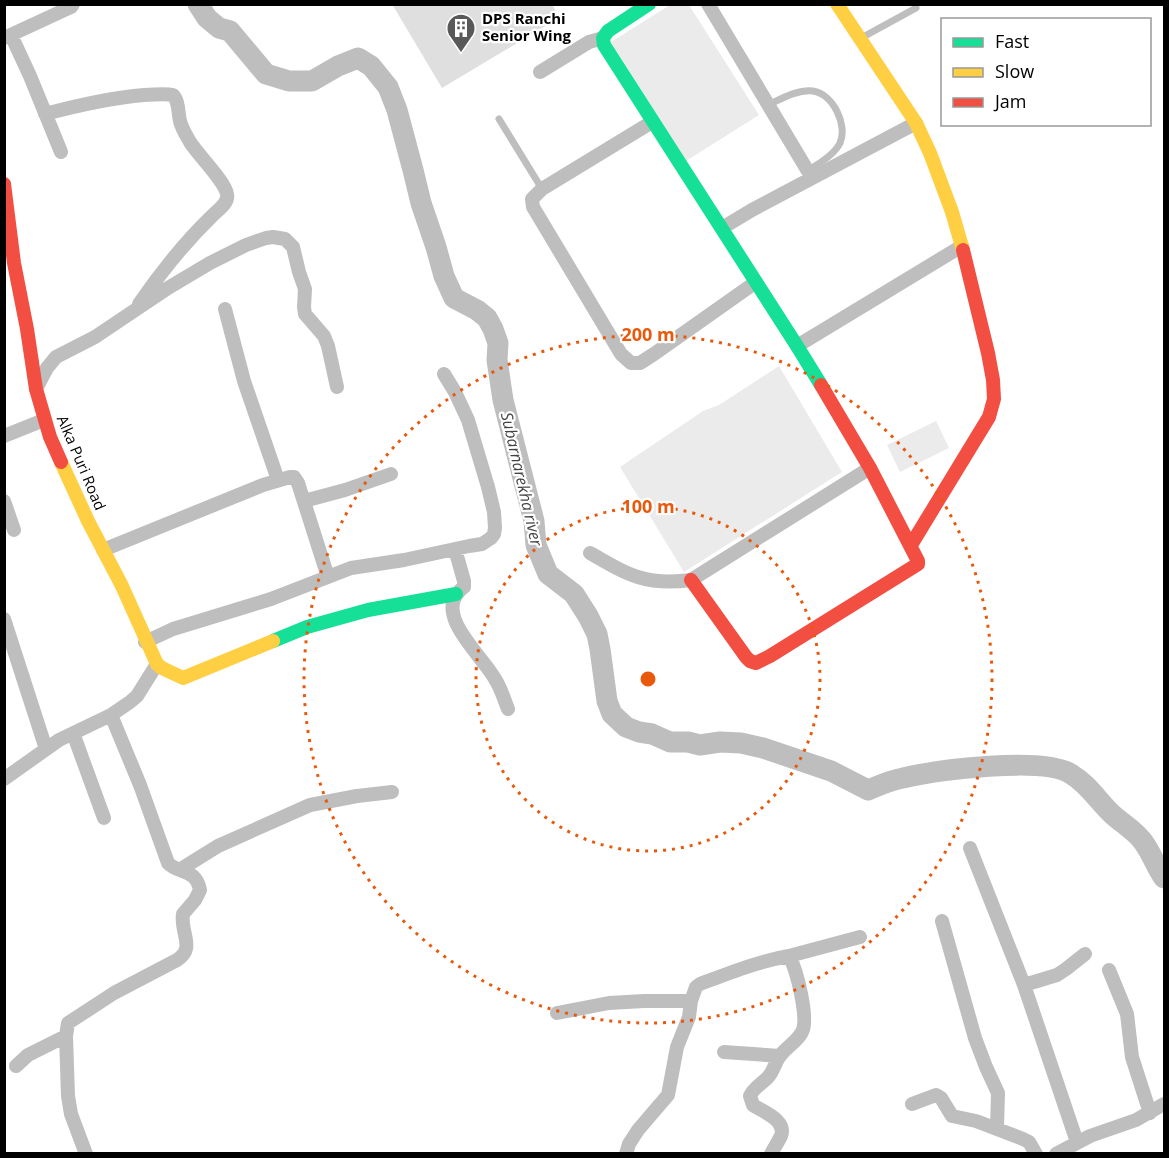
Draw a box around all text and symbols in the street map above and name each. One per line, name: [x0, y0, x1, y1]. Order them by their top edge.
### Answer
place label: DPS Ranchi Senior Wing: [482, 8, 571, 45]
building icon: DPS Ranchi Senior Wing: [445, 12, 477, 54]
legend: [941, 18, 1151, 126]
text: Fast: [995, 29, 1029, 53]
text: Slow: [995, 59, 1034, 83]
text: Jam: [993, 89, 1027, 113]
text: 200 m: [621, 322, 675, 346]
water label: Subarnarekha river: [496, 410, 548, 549]
street label: Alka Puri Road: [53, 412, 111, 513]
text: 100 m: [621, 494, 675, 518]
centre of rings: [638, 669, 658, 689]

